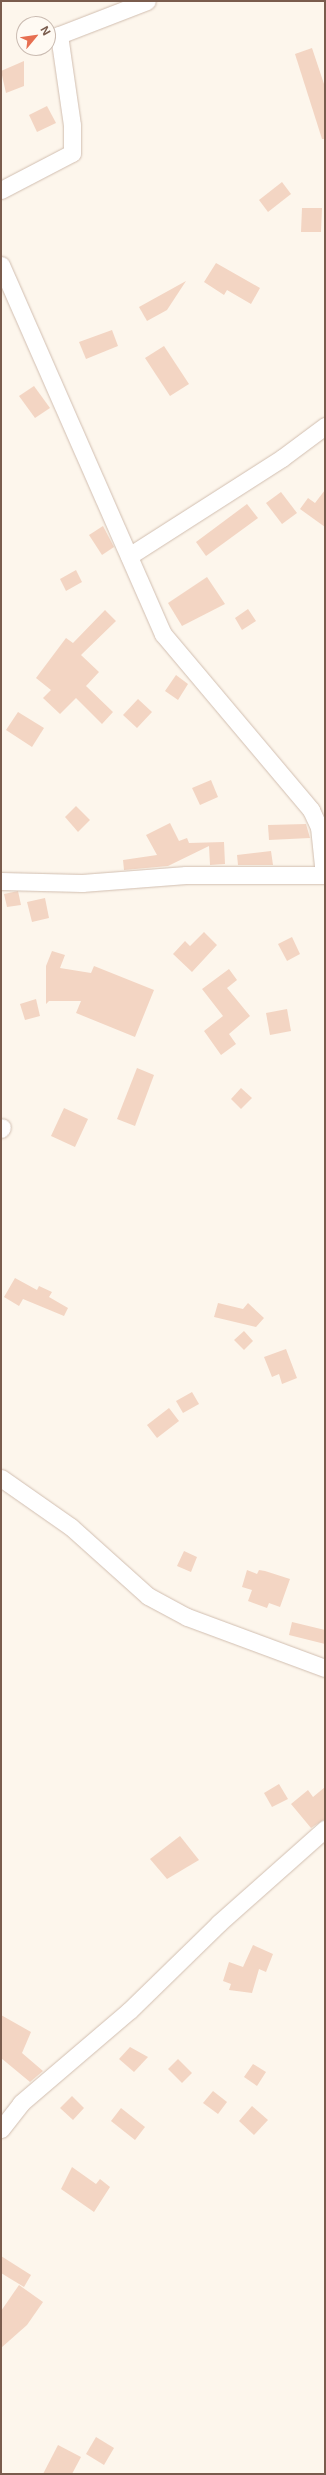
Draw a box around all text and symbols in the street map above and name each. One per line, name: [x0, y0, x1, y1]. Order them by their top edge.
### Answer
north arrow: [16, 16, 56, 56]
text: N: [37, 24, 54, 38]

